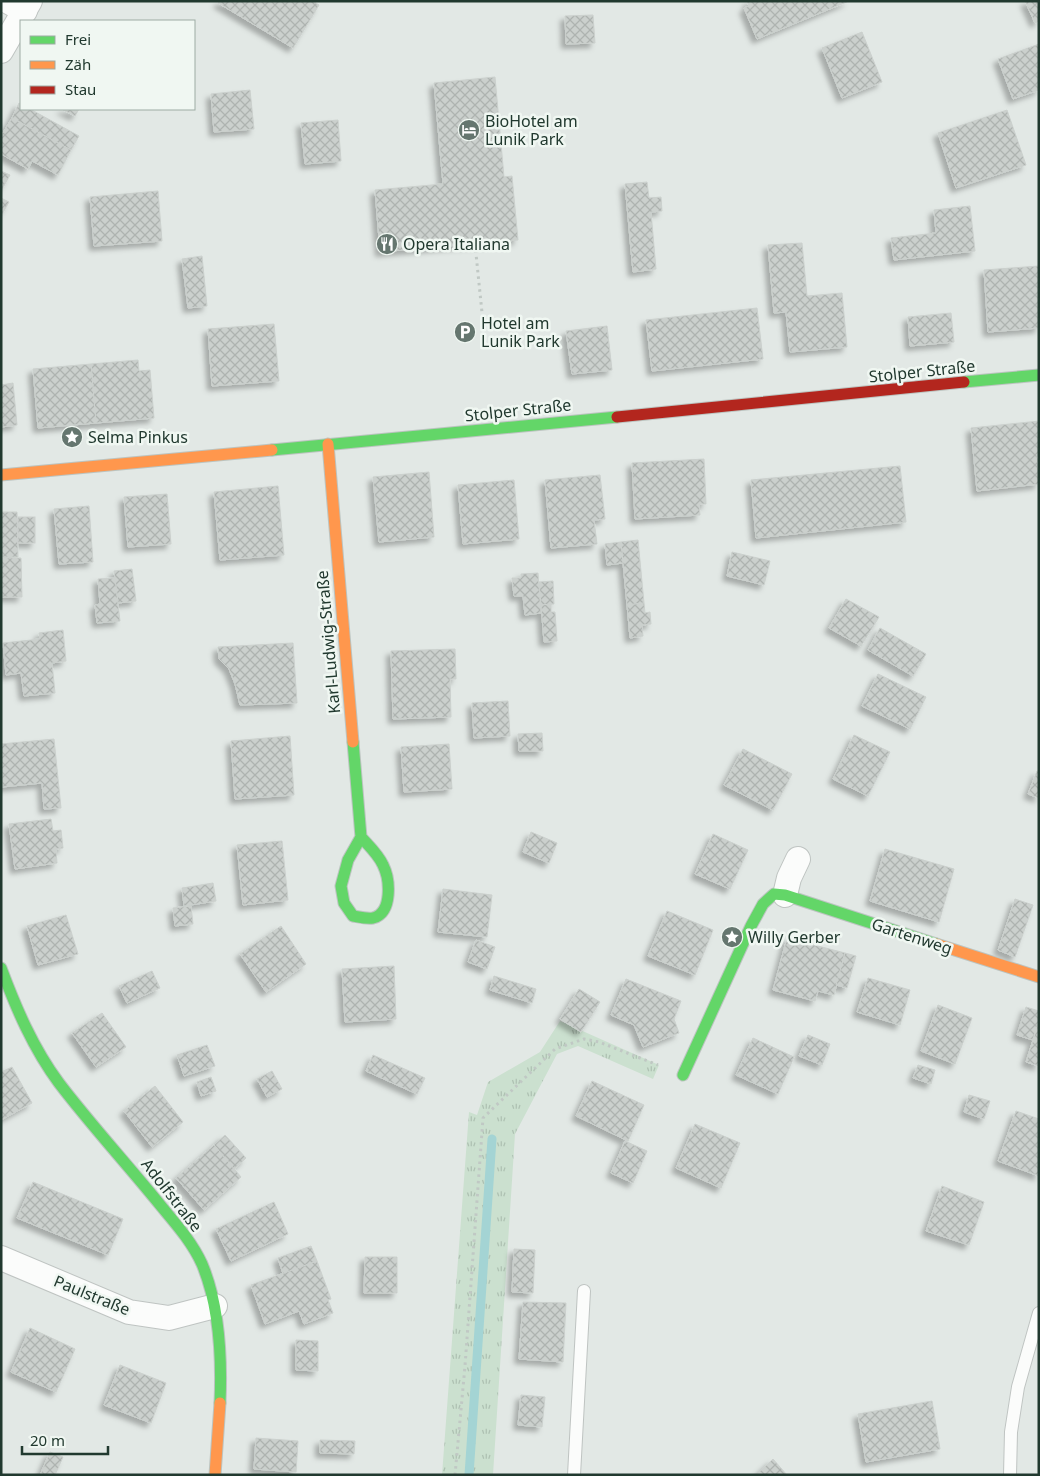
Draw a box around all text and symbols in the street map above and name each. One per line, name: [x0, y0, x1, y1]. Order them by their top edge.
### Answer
legend: [20, 20, 195, 110]
text: Frei: [65, 29, 91, 49]
text: Zäh: [65, 54, 91, 74]
text: Stau: [65, 79, 96, 99]
place label: BioHotel am Lunik Park: [485, 110, 578, 150]
hotel icon: BioHotel am Lunik Park: [457, 118, 481, 142]
restaurant icon: Opera Italiana: [375, 232, 399, 256]
place label: Opera Italiana: [403, 233, 510, 255]
place label: Hotel am Lunik Park: [481, 312, 560, 352]
parking icon: Hotel am Lunik Park: [453, 320, 477, 344]
street label: Stolper Straße: [868, 354, 976, 388]
street label: Stolper Straße: [464, 393, 572, 427]
place icon: Selma Pinkus: [60, 425, 84, 449]
place label: Selma Pinkus: [88, 426, 188, 448]
street label: Karl-Ludwig-Straße: [311, 570, 345, 714]
street label: Gartenweg: [869, 913, 955, 959]
place icon: Willy Gerber: [720, 925, 744, 949]
place label: Willy Gerber: [748, 926, 841, 948]
street label: Adolfstraße: [136, 1154, 208, 1236]
street label: Paulstraße: [51, 1270, 133, 1320]
scale bar: [22, 1424, 109, 1456]
text: 20 m: [30, 1430, 65, 1450]

